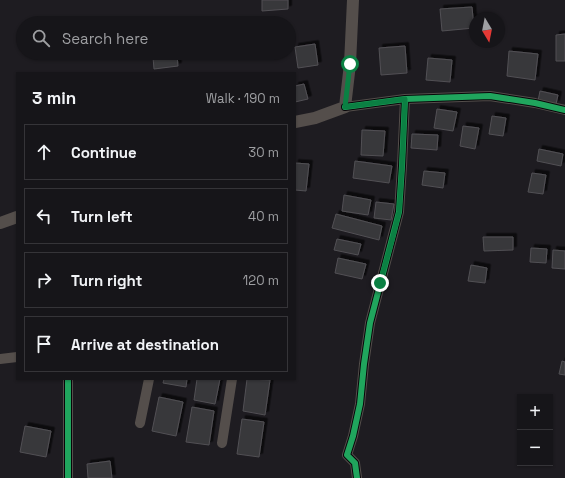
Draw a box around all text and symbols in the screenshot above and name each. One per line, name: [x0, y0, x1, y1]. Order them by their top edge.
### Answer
north arrow: [469, 12, 505, 48]
search box: [16, 16, 296, 60]
icon: search: [30, 27, 52, 49]
text: Search here: [62, 29, 148, 48]
route start: [341, 55, 359, 73]
text: 3 min: [32, 87, 76, 109]
text: Walk · 190 m: [206, 90, 280, 107]
icon: ahead: [33, 141, 55, 163]
text: Continue: [71, 143, 137, 162]
text: 30 m: [248, 144, 279, 161]
icon: left: [33, 205, 55, 227]
text: Turn left: [71, 207, 133, 226]
text: 40 m: [248, 208, 279, 225]
icon: right: [33, 269, 55, 291]
text: Turn right: [71, 271, 142, 290]
text: 120 m: [243, 272, 279, 289]
route end: [371, 274, 389, 292]
icon: arrive: [33, 333, 55, 355]
text: Arrive at destination: [71, 335, 219, 354]
map controls: [517, 394, 553, 466]
button: +: [517, 394, 553, 430]
button: −: [517, 430, 553, 466]

